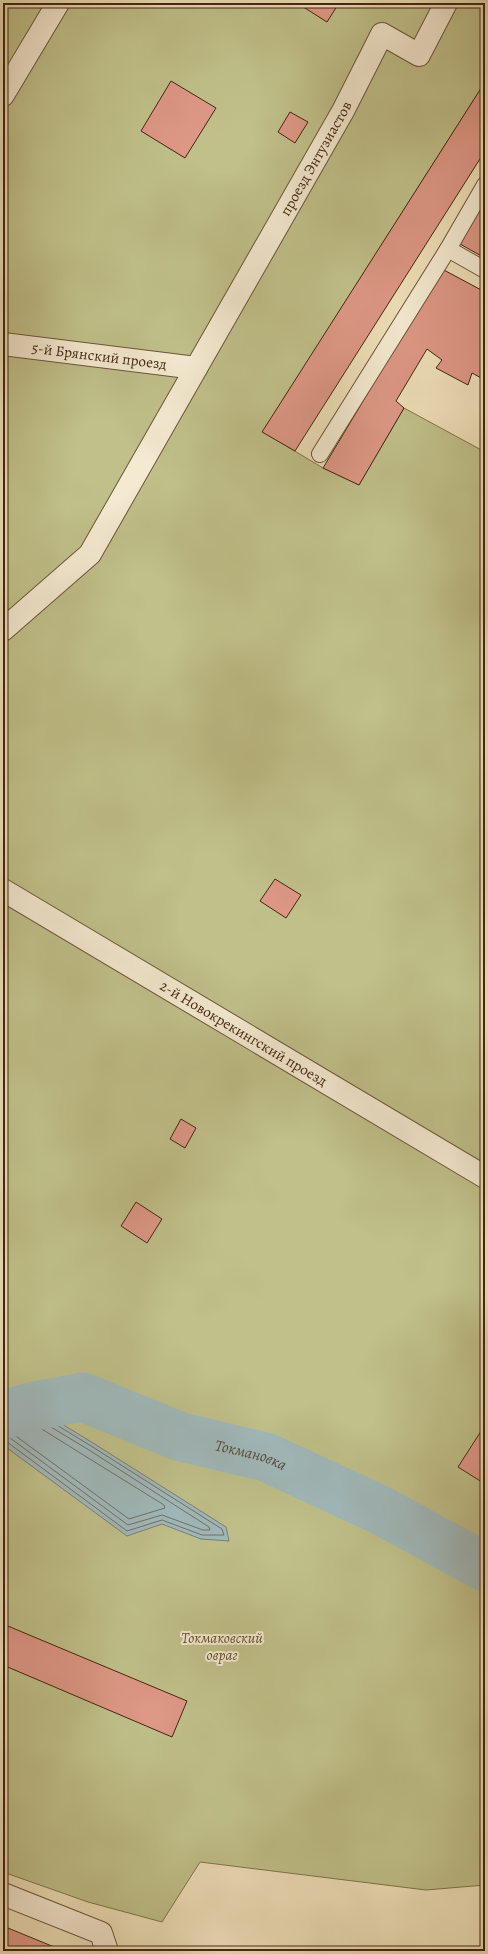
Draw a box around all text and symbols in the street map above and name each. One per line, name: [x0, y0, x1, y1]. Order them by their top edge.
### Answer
street label: проезд Энтузиастов: [275, 98, 356, 220]
street label: 5-й Брянский проезд: [31, 338, 168, 374]
street label: 2-й Новокрекингский проезд: [156, 976, 331, 1091]
water label: Токмановка: [213, 1434, 290, 1476]
park label: Токмаковский овраг: [181, 1628, 263, 1665]

